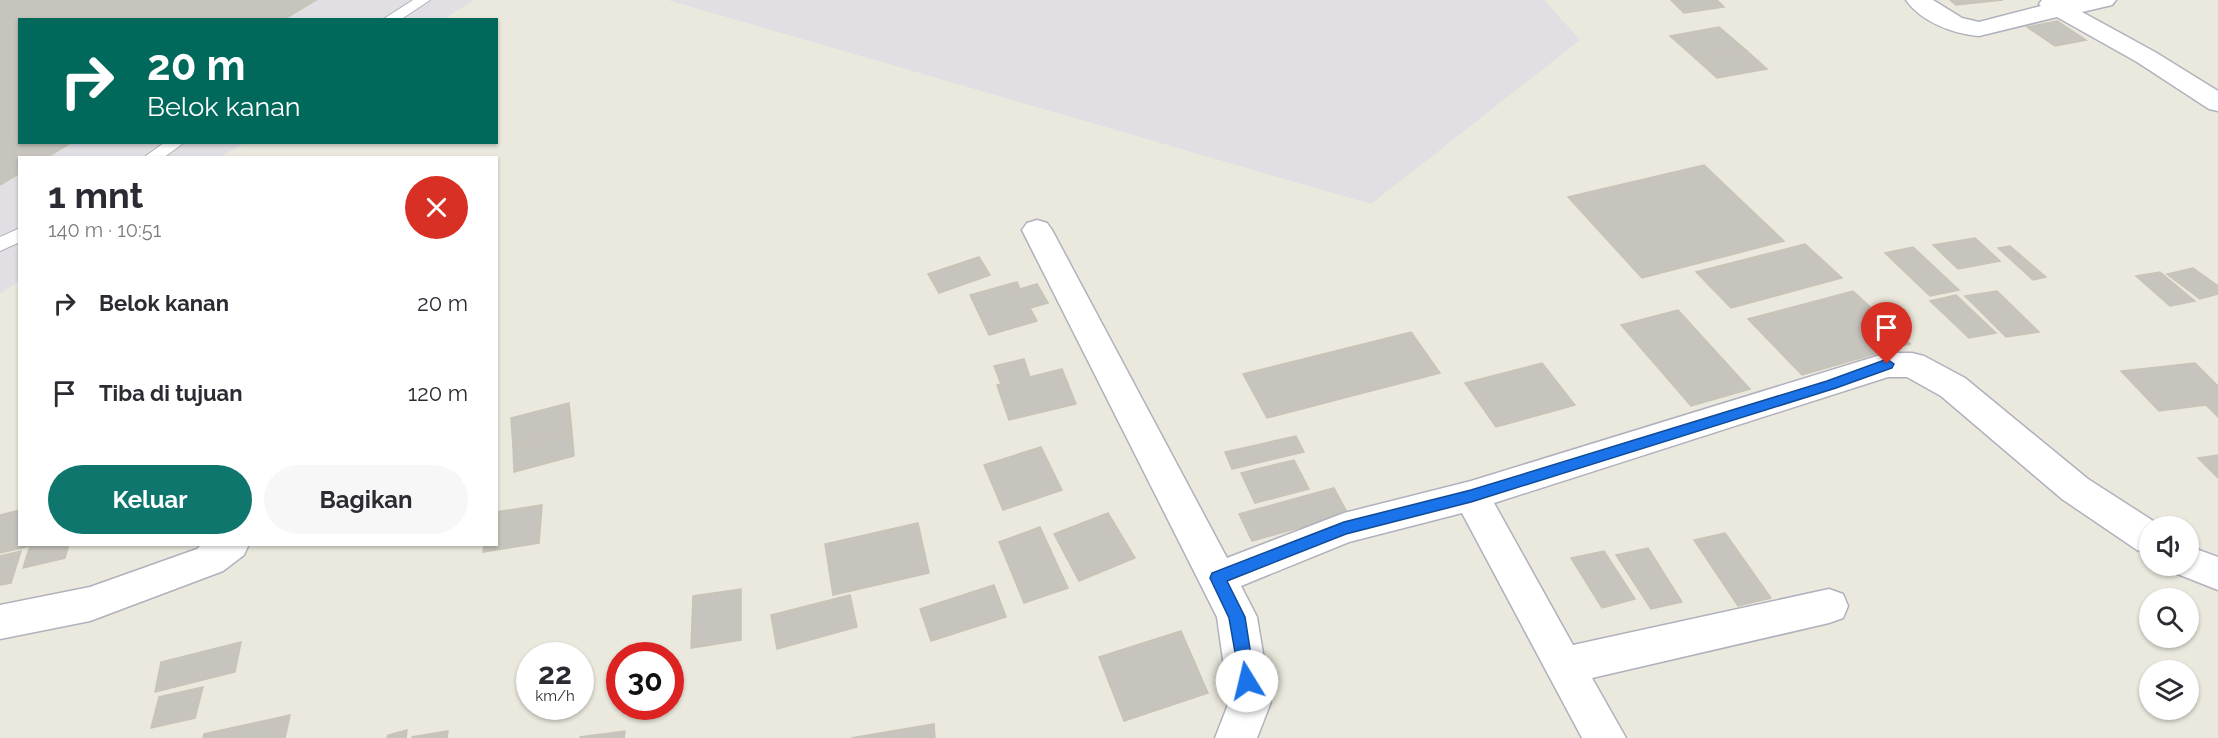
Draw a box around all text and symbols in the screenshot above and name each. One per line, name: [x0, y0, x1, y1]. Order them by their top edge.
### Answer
text: 20 m: [147, 41, 246, 90]
icon: right: [48, 42, 126, 120]
text: Belok kanan: [147, 91, 301, 122]
text: 1 mnt: [48, 174, 143, 216]
button: close: [405, 176, 468, 239]
text: 140 m · 10:51: [48, 218, 161, 242]
icon: right: [48, 287, 81, 320]
text: Belok kanan: [99, 290, 229, 316]
text: 20 m: [417, 290, 468, 316]
pin: [1861, 302, 1912, 364]
icon: arrive: [1870, 311, 1903, 344]
icon: arrive: [48, 377, 81, 410]
text: Tiba di tujuan: [99, 380, 242, 406]
text: 120 m: [408, 380, 468, 406]
button: Keluar: [48, 465, 252, 534]
button: Bagikan: [264, 465, 468, 534]
map controls: [2139, 516, 2199, 720]
button: sound: [2139, 516, 2199, 576]
button: search: [2139, 588, 2199, 648]
speed limit sign: 30: [606, 642, 684, 720]
position arrow: [1215, 649, 1279, 713]
text: 22: [538, 656, 572, 691]
button: layers: [2139, 660, 2199, 720]
text: km/h: [535, 687, 575, 705]

